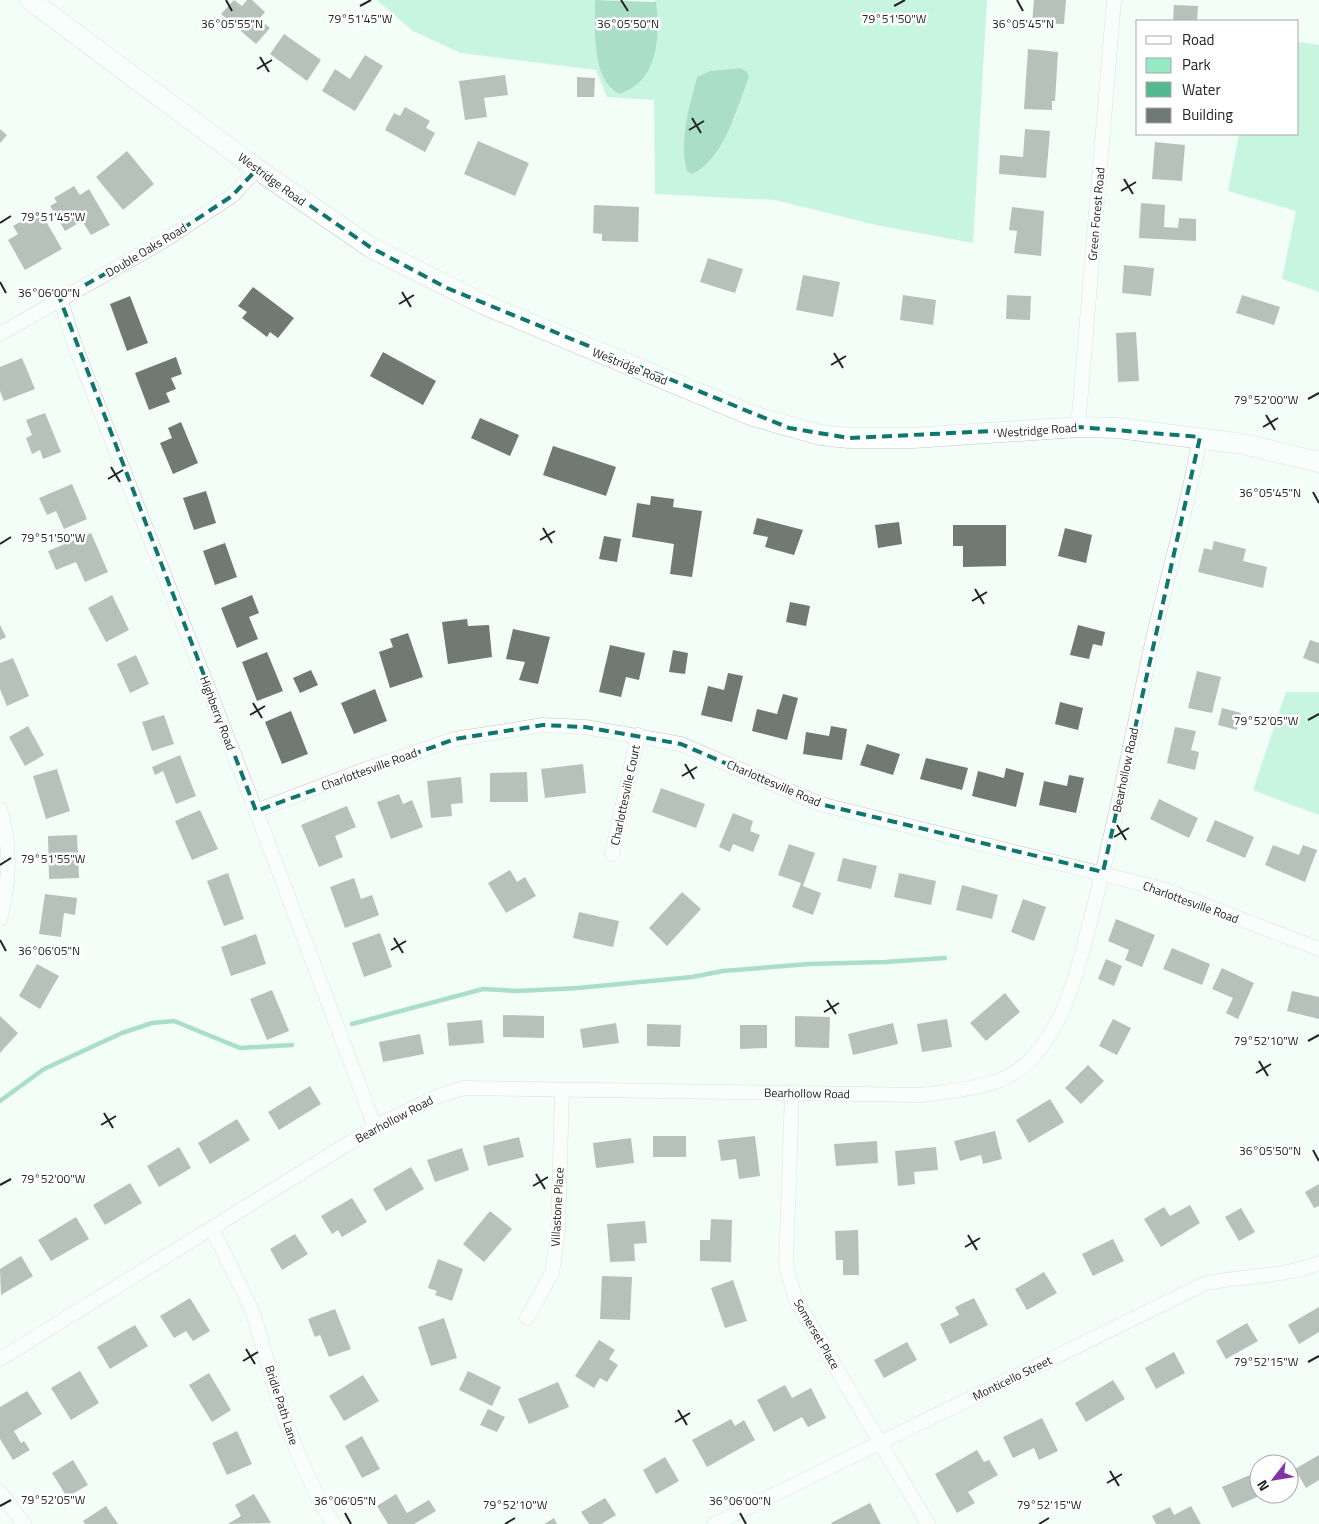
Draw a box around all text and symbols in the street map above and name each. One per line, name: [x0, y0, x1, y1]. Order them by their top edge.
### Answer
text: 79°51'45"W: [328, 9, 393, 28]
text: 79°51'50"W: [862, 9, 927, 28]
text: 36°05'55"N: [201, 14, 263, 33]
text: 36°05'50"N: [597, 14, 659, 33]
text: 36°05'45"N: [992, 14, 1054, 33]
legend: [1136, 20, 1299, 135]
text: Road: [1182, 28, 1214, 51]
text: Park: [1182, 53, 1211, 76]
text: Water: [1182, 78, 1221, 101]
text: Building: [1182, 103, 1233, 126]
street label: Westridge Road: [234, 148, 310, 210]
street label: Green Forest Road: [1082, 167, 1110, 261]
text: 79°51'45"W: [21, 207, 86, 226]
street label: Double Oaks Road: [102, 218, 190, 282]
text: 36°06'00"N: [18, 283, 80, 302]
street label: Westridge Road: [589, 342, 671, 390]
text: 79°52'00"W: [1234, 390, 1299, 409]
street label: Westridge Road: [996, 418, 1078, 442]
text: 36°05'45"N: [1239, 483, 1301, 502]
text: 79°51'50"W: [21, 528, 86, 547]
street label: Highberry Road: [195, 673, 241, 753]
text: 79°52'05"W: [1234, 711, 1299, 730]
street label: Bearhollow Road: [1107, 726, 1143, 814]
street label: Charlottesville Court: [605, 742, 645, 847]
street label: Charlottesville Road: [318, 743, 420, 795]
street label: Charlottesville Road: [724, 755, 824, 811]
text: 79°51'55"W: [21, 849, 86, 868]
street label: Charlottesville Road: [1140, 876, 1242, 928]
text: 36°06'05"N: [18, 941, 80, 960]
text: 79°52'10"W: [1234, 1031, 1299, 1050]
street label: Bearhollow Road: [764, 1083, 850, 1103]
street label: Bearhollow Road: [352, 1090, 436, 1148]
text: 36°05'50"N: [1239, 1141, 1301, 1160]
street label: Villastone Place: [545, 1167, 569, 1247]
text: 79°52'00"W: [21, 1169, 86, 1188]
street label: Somerset Place: [789, 1295, 845, 1373]
street label: Monticello Street: [969, 1350, 1056, 1405]
text: 79°52'15"W: [1234, 1352, 1299, 1371]
street label: Bridle Path Lane: [260, 1363, 304, 1447]
north arrow: [1249, 1454, 1299, 1504]
text: N: [1251, 1476, 1274, 1496]
text: 79°52'05"W: [21, 1490, 86, 1509]
text: 36°06'05"N: [314, 1491, 376, 1510]
text: 36°06'00"N: [709, 1491, 771, 1510]
text: 79°52'10"W: [483, 1495, 548, 1514]
text: 79°52'15"W: [1017, 1495, 1082, 1514]

